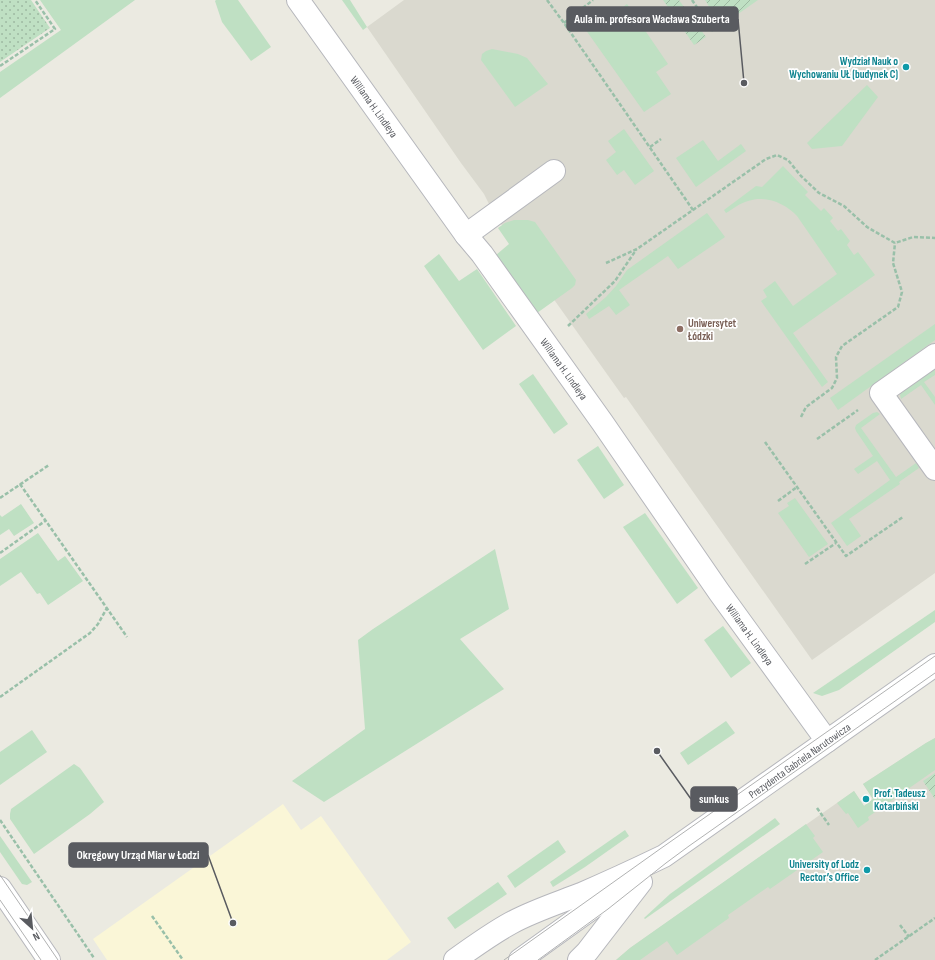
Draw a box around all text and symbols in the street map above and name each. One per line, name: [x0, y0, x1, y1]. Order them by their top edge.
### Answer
callout: Aula im. profesora Wacława Szuberta: [567, 7, 738, 31]
text: Aula im. profesora Wacława Szuberta: [573, 12, 730, 27]
place label: Wydział Nauk o Wychowaniu UŁ (budynek C): [789, 55, 898, 81]
marker: Wydział Nauk o Wychowaniu UŁ (budynek C): [901, 62, 911, 72]
street label: Williama H. Lindleya: [348, 73, 401, 140]
place label: Uniwersytet Łódzki: [687, 317, 737, 343]
marker: Uniwersytet Łódzki: [675, 324, 685, 334]
street label: Williama H. Lindleya: [538, 336, 590, 402]
street label: Williama H. Lindleya: [723, 601, 776, 668]
street label: Prezydenta Gabriela Narutowicza: [746, 720, 853, 801]
callout: sunkus: [691, 787, 737, 811]
place label: Prof. Tadeusz Kotarbiński: [874, 787, 926, 813]
text: sunkus: [699, 792, 729, 807]
marker: Prof. Tadeusz Kotarbiński: [861, 794, 871, 804]
callout: Okręgowy Urząd Miar w Łodzi: [69, 843, 208, 867]
text: Okręgowy Urząd Miar w Łodzi: [77, 848, 199, 863]
place label: University of Lodz Rector’s Office: [789, 858, 860, 884]
marker: University of Lodz Rector’s Office: [862, 865, 872, 875]
north arrow: [12, 908, 52, 948]
text: N: [31, 929, 42, 944]

